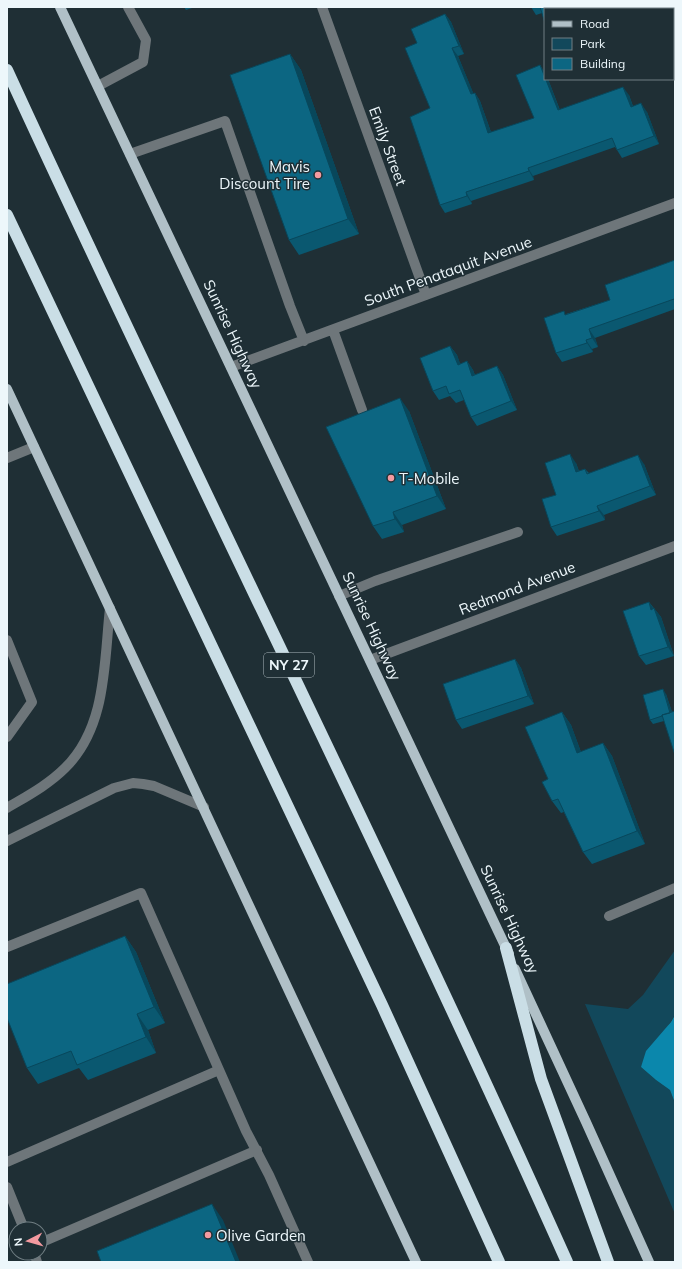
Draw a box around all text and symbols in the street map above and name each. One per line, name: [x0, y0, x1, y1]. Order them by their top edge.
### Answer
legend: [544, 8, 674, 80]
text: Road: [580, 16, 609, 31]
text: Park: [580, 36, 606, 51]
text: Building: [580, 56, 625, 71]
street label: Emily Street: [365, 104, 411, 188]
place label: Mavis Discount Tire: [219, 157, 310, 193]
marker: Mavis Discount Tire: [313, 170, 323, 180]
street label: South Penataquit Avenue: [362, 232, 534, 310]
street label: Sunrise Highway: [199, 277, 267, 391]
place label: T-Mobile: [399, 469, 460, 488]
marker: T-Mobile: [386, 473, 396, 483]
street label: Redmond Avenue: [456, 557, 578, 619]
street label: Sunrise Highway: [338, 569, 406, 683]
road number: NY 27: [264, 653, 314, 677]
street label: Sunrise Highway: [476, 862, 544, 976]
north arrow: [8, 1221, 48, 1261]
place label: Olive Garden: [216, 1226, 306, 1245]
marker: Olive Garden: [203, 1230, 213, 1240]
text: N: [11, 1237, 25, 1247]

